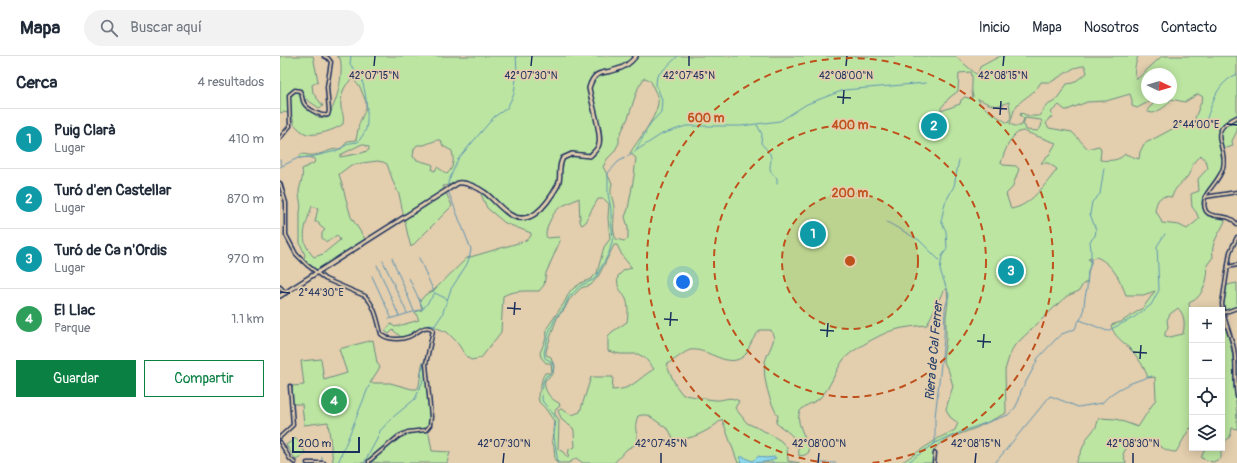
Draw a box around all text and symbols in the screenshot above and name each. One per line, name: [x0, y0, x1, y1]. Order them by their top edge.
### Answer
search box: [84, 10, 364, 46]
text: Mapa: [20, 16, 60, 40]
icon: search: [98, 17, 120, 39]
text: Buscar aquí: [130, 18, 202, 37]
text: Inicio: [979, 19, 1010, 36]
text: Mapa: [1032, 19, 1062, 36]
text: Nosotros: [1084, 19, 1139, 36]
text: Contacto: [1161, 19, 1217, 36]
north arrow: [1141, 68, 1177, 104]
text: 42°07'15"N: [349, 70, 399, 82]
text: 42°07'30"N: [504, 70, 558, 82]
text: 42°07'45"N: [663, 70, 715, 82]
text: 42°08'00"N: [819, 70, 873, 82]
text: 42°08'15"N: [978, 70, 1028, 82]
text: Cerca: [16, 72, 57, 93]
text: 4 resultados: [197, 74, 264, 90]
text: 600 m: [688, 111, 725, 126]
pin: 2: [921, 111, 947, 141]
text: 400 m: [831, 118, 869, 133]
text: 2°44'00"E: [1173, 119, 1219, 131]
text: Puig Clarà: [54, 121, 115, 140]
text: 1: [26, 131, 32, 147]
text: 410 m: [228, 131, 264, 147]
text: Lugar: [54, 140, 85, 156]
text: Turó d'en Castellar: [54, 181, 171, 200]
text: 200 m: [832, 186, 869, 201]
text: 2: [25, 191, 33, 207]
text: 870 m: [227, 191, 264, 207]
text: Lugar: [54, 200, 85, 216]
pin: 1: [800, 219, 826, 249]
text: Turó de Ca n'Ordis: [54, 241, 167, 260]
text: 3: [25, 251, 33, 267]
text: 970 m: [227, 251, 264, 267]
centre of rings: [843, 254, 857, 268]
pin: 3: [998, 256, 1024, 286]
text: Lugar: [54, 260, 85, 276]
your location: [673, 272, 693, 292]
text: 2°44'30"E: [298, 287, 344, 299]
water label: Riera de Cal Ferrer: [922, 298, 947, 401]
text: El Llac: [54, 301, 95, 320]
map controls: [1189, 307, 1225, 451]
button: +: [1189, 307, 1225, 343]
text: 4: [25, 311, 33, 327]
text: 1.1 km: [231, 311, 264, 327]
text: Parque: [54, 320, 90, 336]
button: −: [1189, 343, 1225, 379]
button: Guardar: [16, 360, 136, 397]
button: Compartir: [144, 360, 264, 397]
button: locate: [1189, 379, 1225, 415]
pin: 4: [321, 386, 347, 416]
button: layers: [1189, 415, 1225, 451]
scale bar: [292, 435, 360, 454]
text: 200 m: [298, 437, 331, 450]
text: 42°07'30"N: [477, 438, 531, 450]
text: 42°07'45"N: [635, 438, 687, 450]
text: 42°08'00"N: [792, 438, 846, 450]
text: 42°08'15"N: [951, 438, 1001, 450]
text: 42°08'30"N: [1107, 438, 1160, 450]

